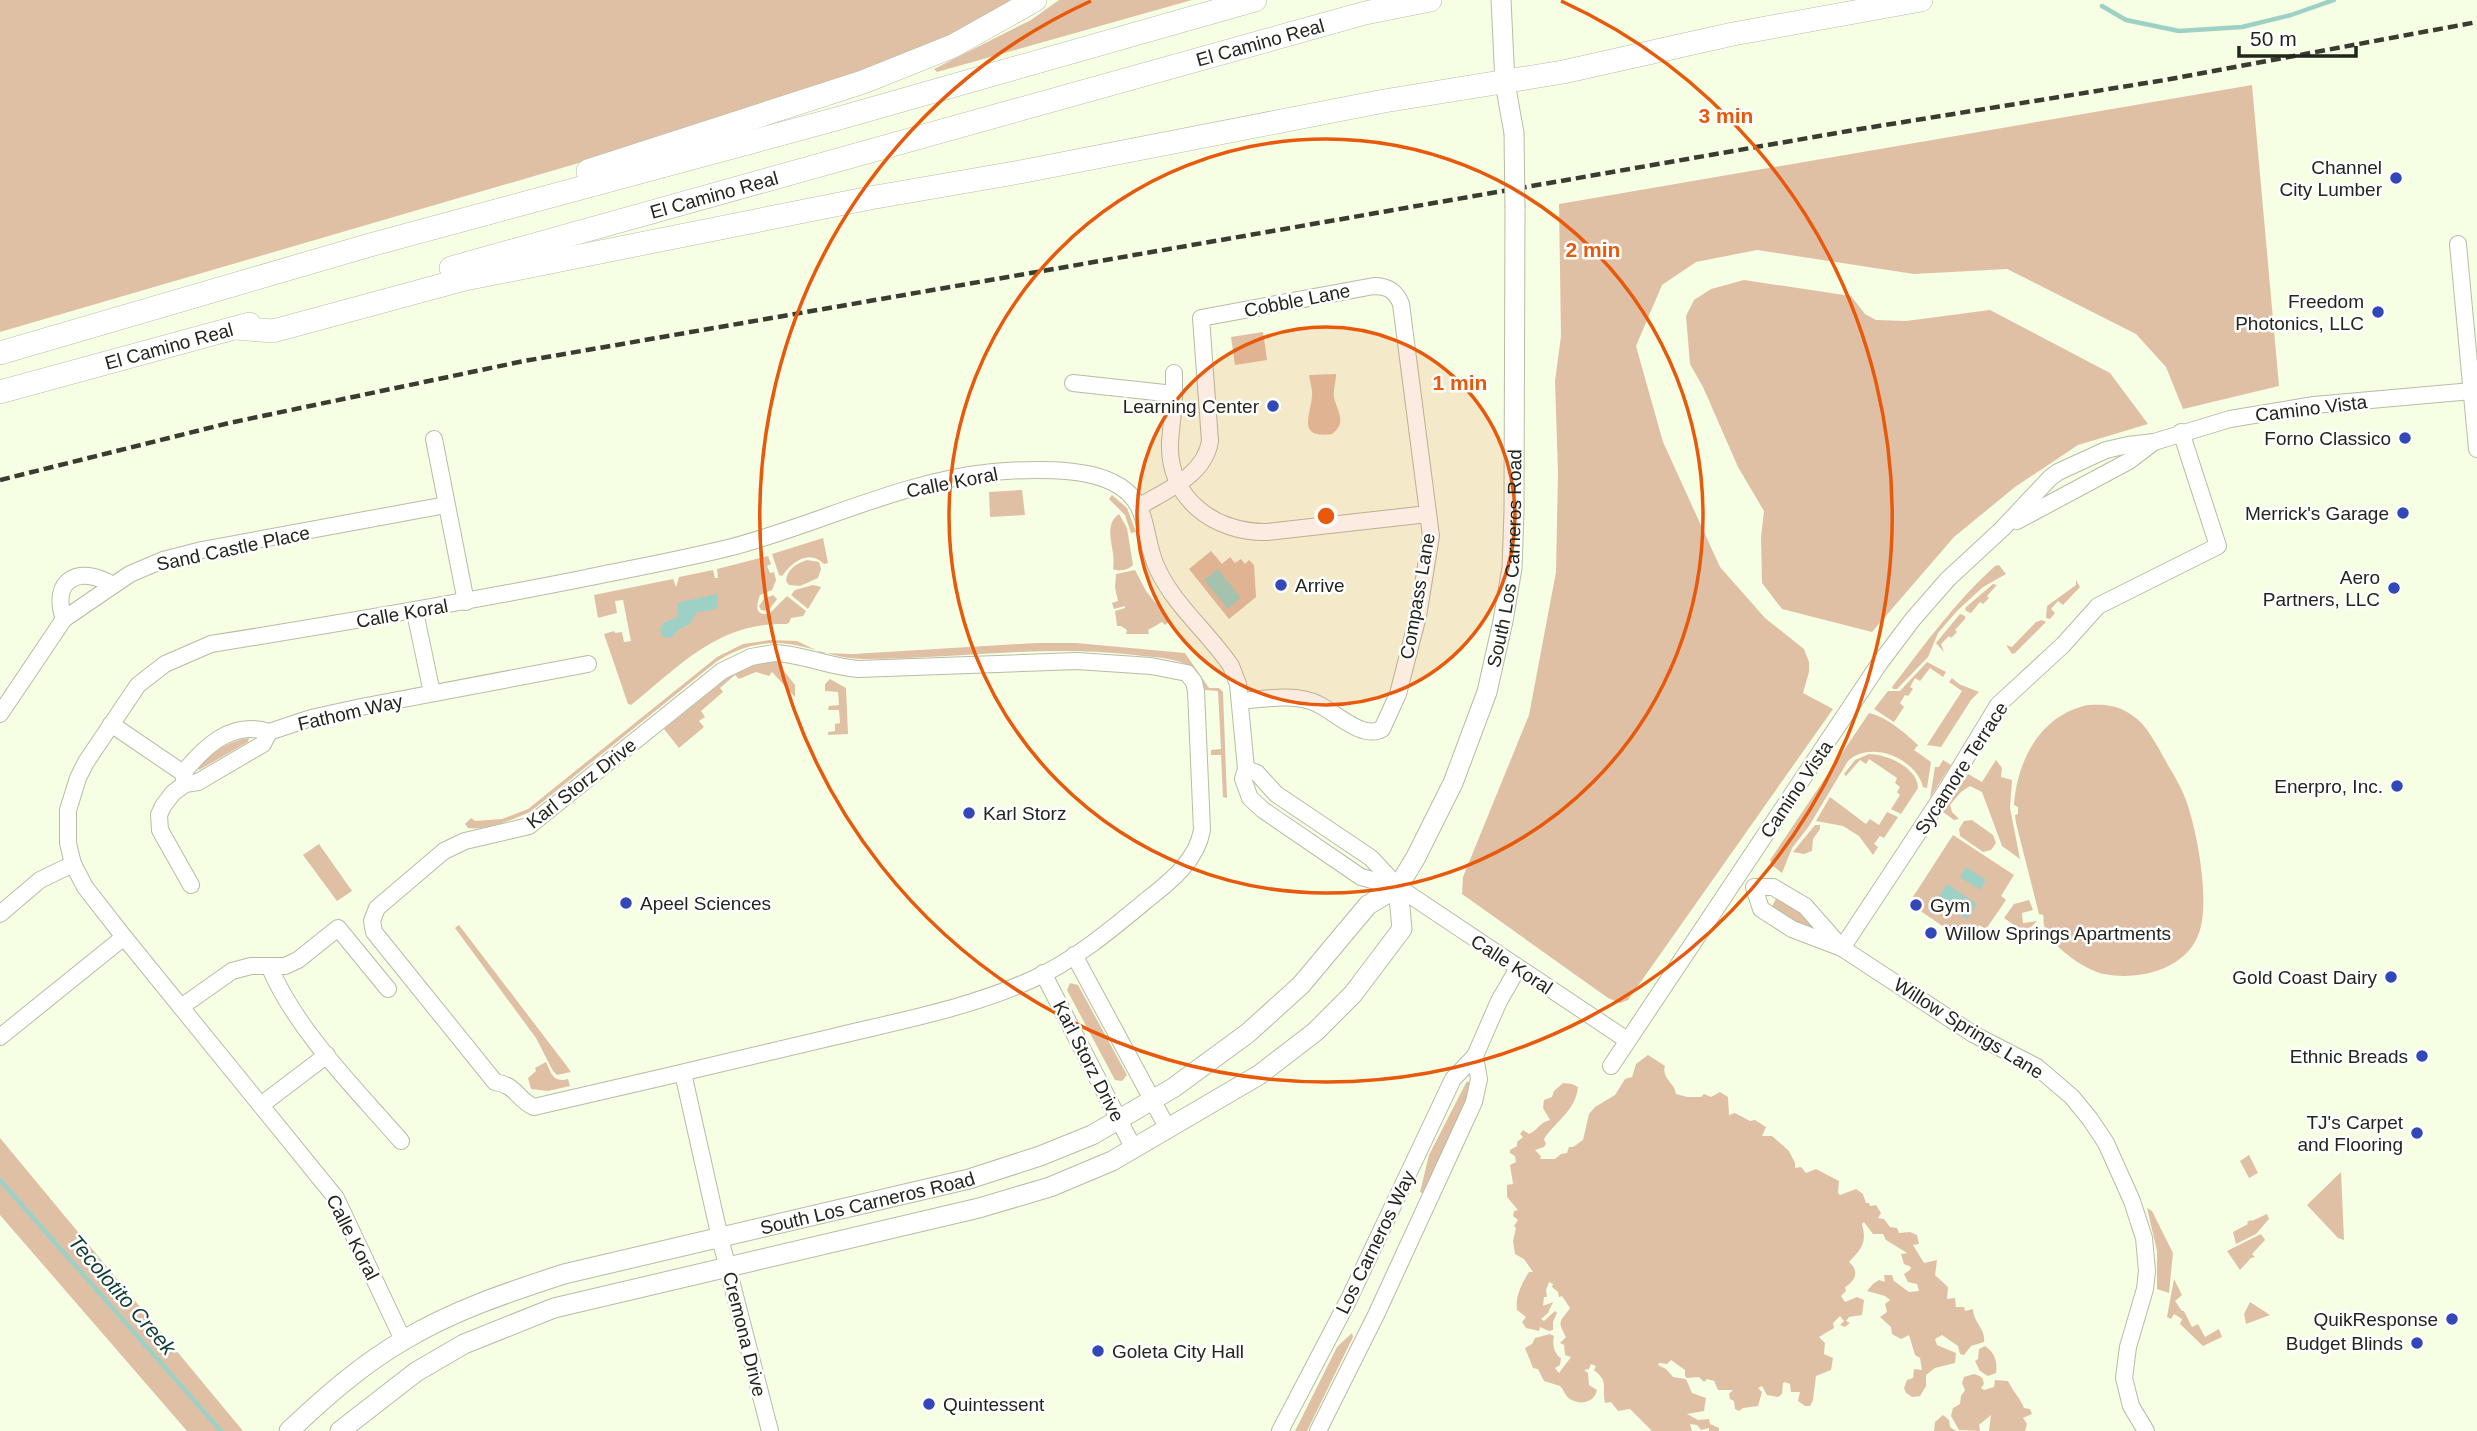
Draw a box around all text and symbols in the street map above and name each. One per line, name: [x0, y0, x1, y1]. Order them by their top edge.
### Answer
scale bar: [2239, 14, 2356, 58]
street label: El Camino Real: [1194, 15, 1327, 71]
text: 50 m: [2250, 27, 2297, 50]
text: 3 min: [1699, 104, 1753, 127]
place label: Channel City Lumber: [2280, 157, 2383, 200]
street label: El Camino Real: [648, 167, 781, 223]
marker: Channel City Lumber: [2388, 170, 2404, 186]
text: 2 min: [1566, 238, 1620, 261]
street label: Cobble Lane: [1242, 280, 1352, 321]
place label: Freedom Photonics, LLC: [2235, 291, 2364, 334]
marker: Freedom Photonics, LLC: [2370, 304, 2386, 320]
street label: El Camino Real: [102, 319, 235, 374]
text: 1 min: [1433, 371, 1487, 394]
street label: Camino Vista: [2254, 391, 2369, 426]
place label: Learning Center: [1123, 396, 1260, 417]
marker: Learning Center: [1265, 398, 1281, 414]
place label: Forno Classico: [2264, 428, 2391, 449]
marker: Forno Classico: [2397, 430, 2413, 446]
street label: South Los Carneros Road: [1483, 449, 1525, 669]
street label: Calle Koral: [904, 463, 1000, 502]
place label: Merrick's Garage: [2245, 503, 2389, 524]
centre of rings: [1314, 504, 1338, 528]
marker: Merrick's Garage: [2395, 505, 2411, 521]
street label: Sand Castle Place: [154, 522, 312, 575]
street label: Compass Lane: [1396, 531, 1439, 661]
place label: Aero Partners, LLC: [2263, 567, 2380, 610]
place label: Arrive: [1295, 575, 1345, 596]
marker: Arrive: [1273, 577, 1289, 593]
marker: Aero Partners, LLC: [2386, 580, 2402, 596]
street label: Calle Koral: [355, 595, 450, 632]
street label: Fathom Way: [296, 690, 405, 735]
street label: Sycamore Terrace: [1911, 698, 2012, 838]
street label: Karl Storz Drive: [522, 734, 640, 833]
street label: Camino Vista: [1756, 736, 1837, 842]
place label: Enerpro, Inc.: [2274, 776, 2383, 797]
marker: Enerpro, Inc.: [2389, 778, 2405, 794]
place label: Karl Storz: [983, 803, 1066, 824]
marker: Karl Storz: [961, 805, 977, 821]
place label: Apeel Sciences: [640, 893, 771, 914]
marker: Apeel Sciences: [618, 895, 634, 911]
place label: Gym: [1930, 895, 1970, 916]
marker: Gym: [1908, 897, 1924, 913]
place label: Willow Springs Apartments: [1945, 923, 2171, 944]
marker: Willow Springs Apartments: [1923, 925, 1939, 941]
street label: Calle Koral: [1467, 930, 1556, 999]
place label: Gold Coast Dairy: [2232, 967, 2377, 988]
marker: Gold Coast Dairy: [2383, 969, 2399, 985]
street label: Willow Springs Lane: [1890, 974, 2047, 1083]
street label: Karl Storz Drive: [1049, 997, 1128, 1125]
place label: Ethnic Breads: [2290, 1046, 2408, 1067]
marker: Ethnic Breads: [2414, 1048, 2430, 1064]
place label: TJ's Carpet and Flooring: [2297, 1112, 2404, 1155]
marker: TJ's Carpet and Flooring: [2409, 1125, 2425, 1141]
street label: Los Carneros Way: [1332, 1167, 1419, 1317]
street label: South Los Carneros Road: [758, 1168, 978, 1239]
street label: Calle Koral: [322, 1191, 383, 1283]
water label: Tecolotito Creek: [64, 1230, 182, 1360]
street label: Cremona Drive: [719, 1270, 770, 1399]
place label: QuikResponse: [2313, 1309, 2438, 1330]
marker: QuikResponse: [2444, 1311, 2460, 1327]
place label: Budget Blinds: [2286, 1333, 2403, 1354]
marker: Budget Blinds: [2409, 1335, 2425, 1351]
place label: Goleta City Hall: [1112, 1341, 1244, 1362]
marker: Goleta City Hall: [1090, 1343, 1106, 1359]
place label: Quintessent: [943, 1394, 1045, 1415]
marker: Quintessent: [921, 1396, 937, 1412]

